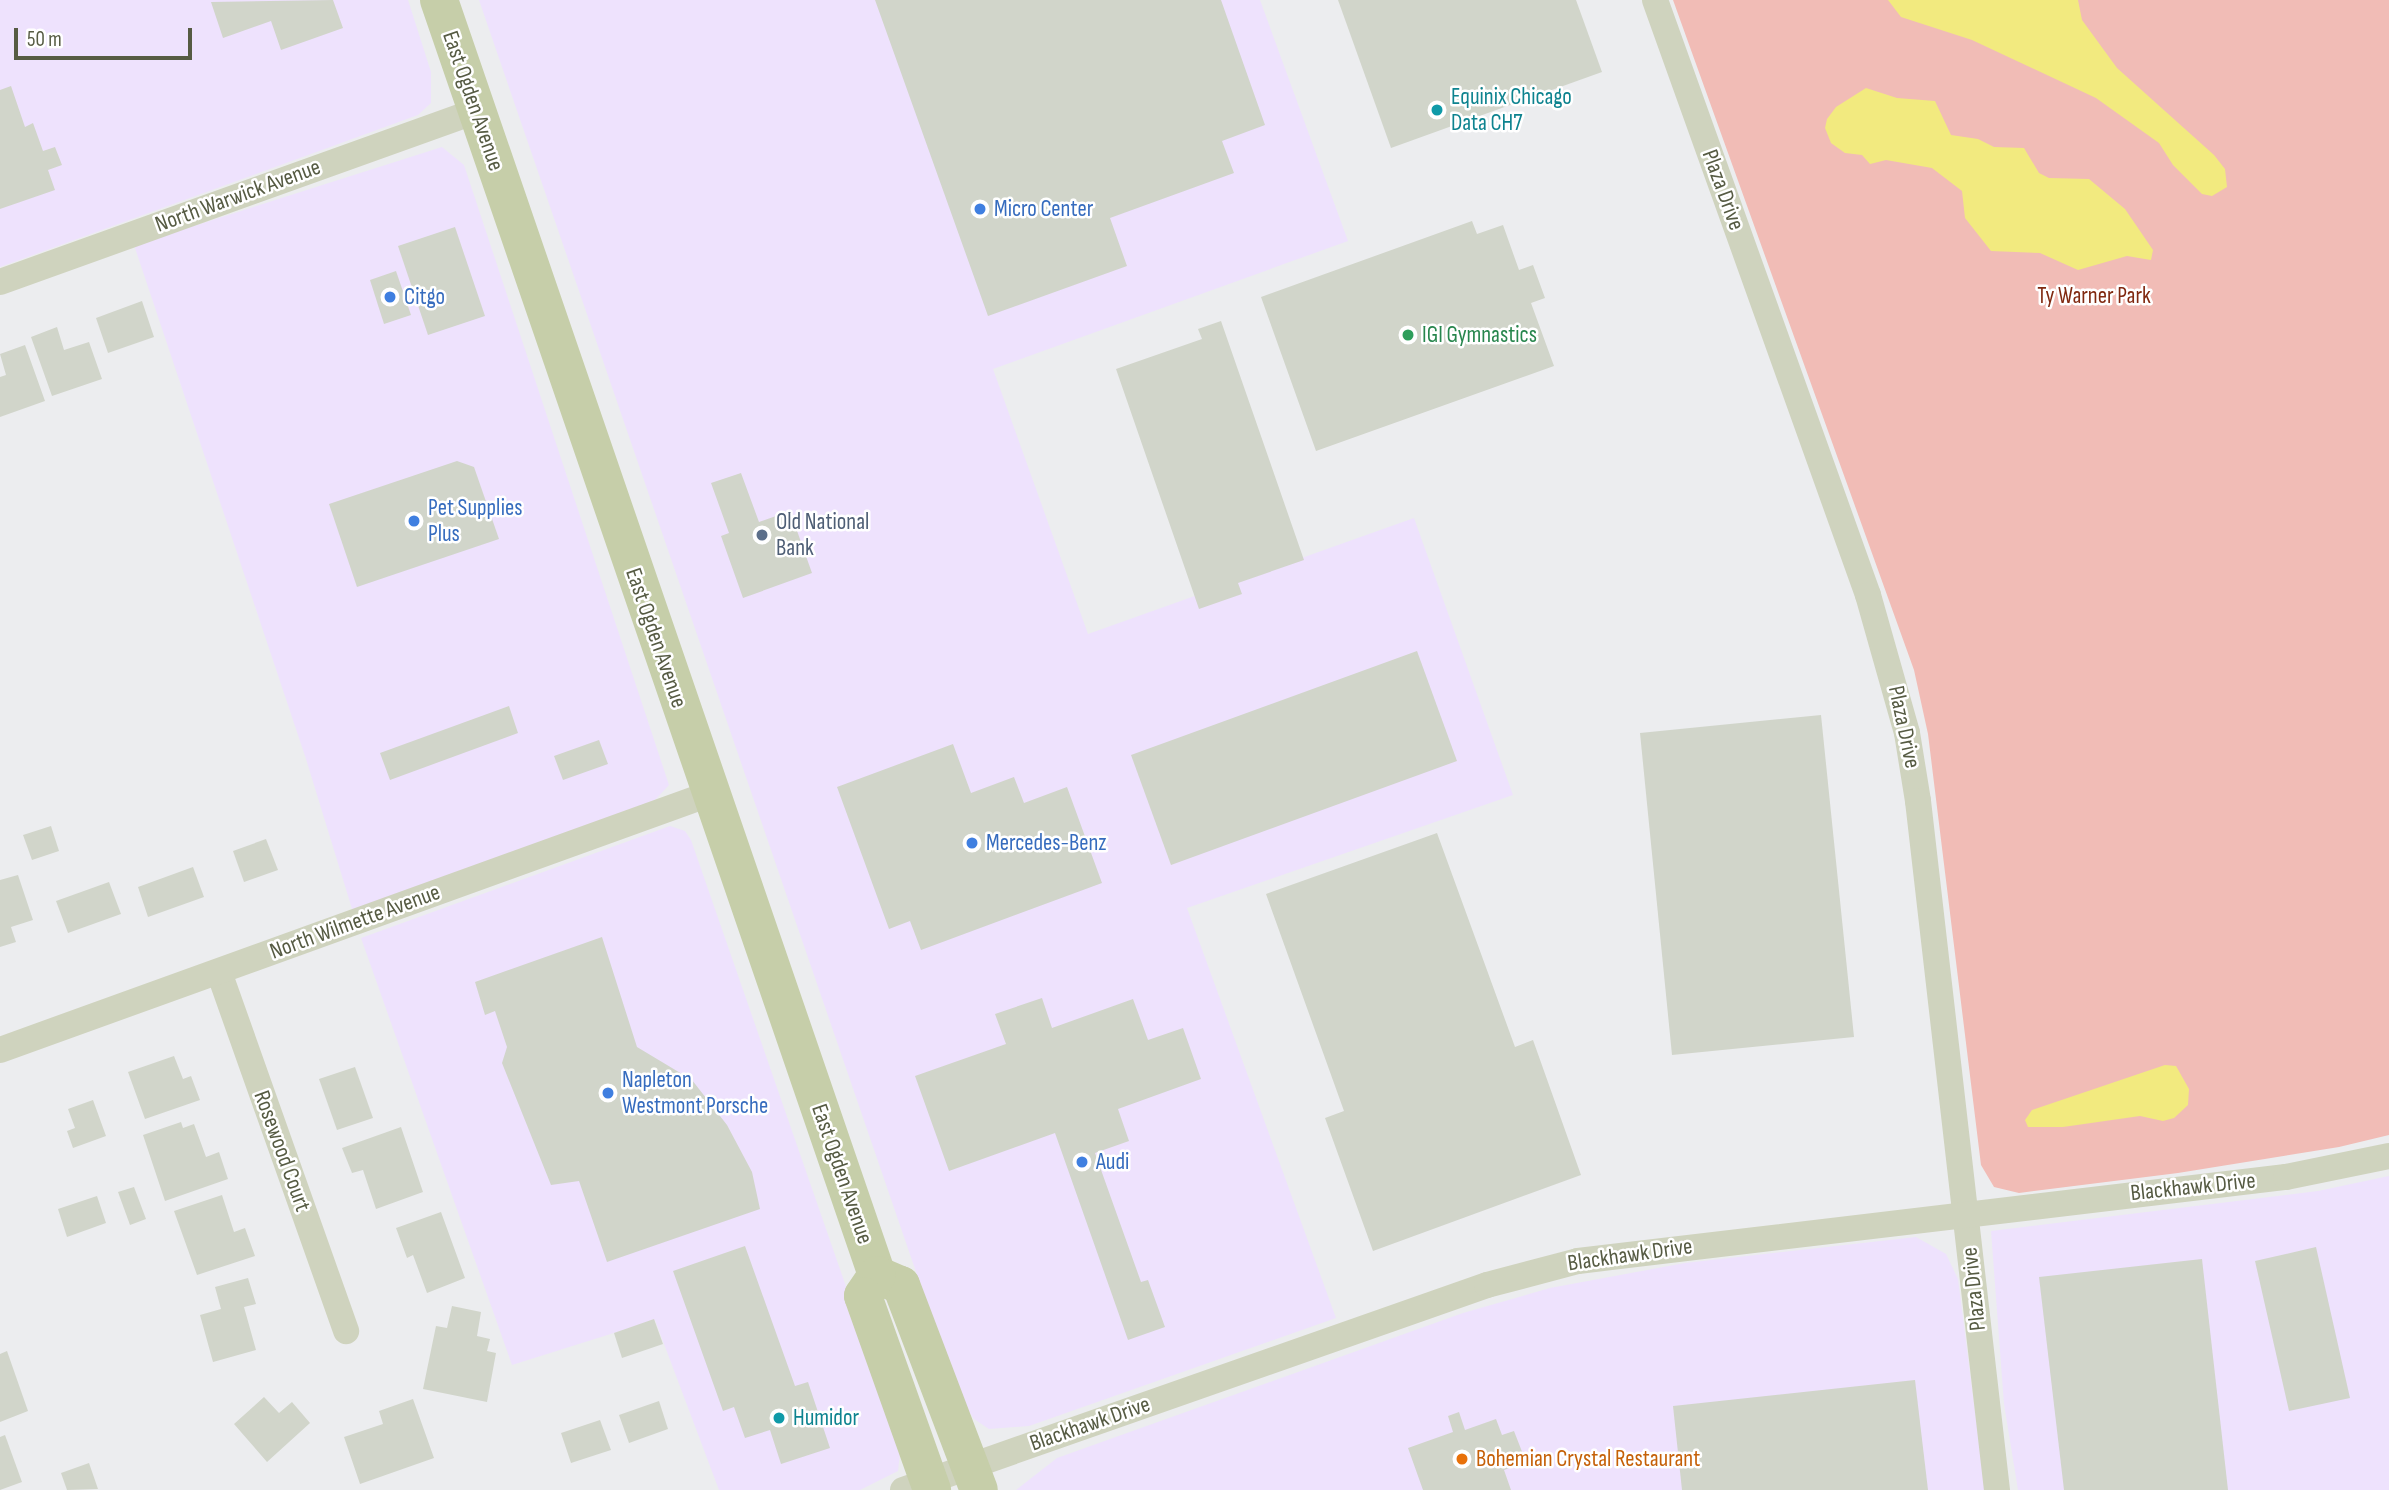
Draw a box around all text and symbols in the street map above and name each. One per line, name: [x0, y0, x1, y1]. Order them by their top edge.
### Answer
scale bar: [18, 14, 196, 58]
text: 50 m: [27, 27, 62, 52]
street label: East Ogden Avenue: [436, 28, 510, 174]
place label: Equinix Chicago Data CH7: [1451, 83, 1572, 137]
marker: Equinix Chicago Data CH7: [1429, 102, 1445, 118]
street label: Plaza Drive: [1696, 146, 1750, 234]
street label: North Warwick Avenue: [152, 153, 324, 239]
place label: Micro Center: [994, 195, 1093, 223]
marker: Micro Center: [972, 201, 988, 217]
park label: Ty Warner Park: [2037, 282, 2151, 310]
place label: Citgo: [404, 283, 445, 311]
marker: Citgo: [382, 289, 398, 305]
place label: IGI Gymnastics: [1422, 321, 1537, 349]
marker: IGI Gymnastics: [1400, 327, 1416, 343]
place label: Pet Supplies Plus: [428, 494, 523, 548]
place label: Old National Bank: [776, 508, 869, 562]
marker: Pet Supplies Plus: [406, 513, 422, 529]
marker: Old National Bank: [754, 527, 770, 543]
street label: East Ogden Avenue: [619, 565, 693, 711]
street label: Plaza Drive: [1882, 683, 1926, 771]
place label: Mercedes-Benz: [986, 829, 1107, 857]
marker: Mercedes-Benz: [964, 835, 980, 851]
street label: North Wilmette Avenue: [266, 878, 444, 966]
place label: Napleton Westmont Porsche: [622, 1066, 768, 1120]
marker: Napleton Westmont Porsche: [600, 1085, 616, 1101]
street label: Rosewood Court: [247, 1087, 317, 1215]
street label: East Ogden Avenue: [805, 1101, 879, 1247]
place label: Audi: [1096, 1148, 1129, 1176]
marker: Audi: [1074, 1154, 1090, 1170]
street label: Blackhawk Drive: [2129, 1167, 2257, 1207]
street label: Blackhawk Drive: [1566, 1233, 1694, 1277]
street label: Plaza Drive: [1956, 1246, 1992, 1332]
street label: Blackhawk Drive: [1026, 1391, 1154, 1457]
place label: Humidor: [793, 1404, 859, 1432]
marker: Humidor: [771, 1410, 787, 1426]
place label: Bohemian Crystal Restaurant: [1476, 1445, 1700, 1473]
marker: Bohemian Crystal Restaurant: [1454, 1451, 1470, 1467]

